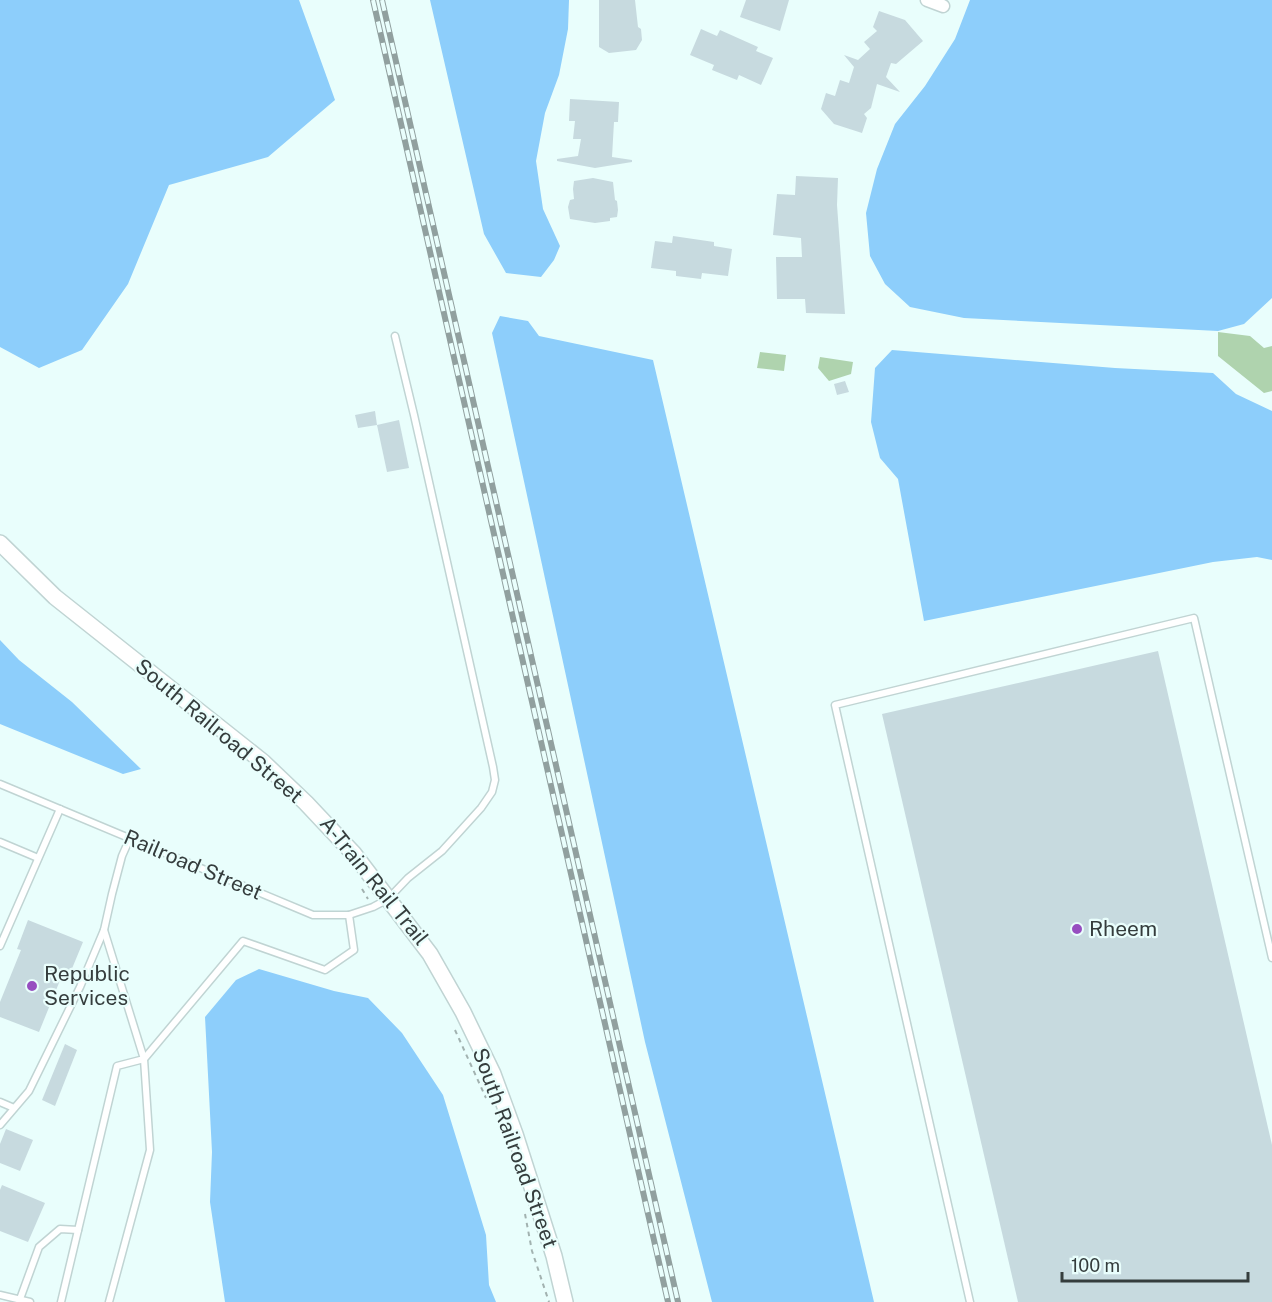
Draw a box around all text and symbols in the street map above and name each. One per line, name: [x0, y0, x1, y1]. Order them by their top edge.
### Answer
street label: South Railroad Street: [130, 653, 308, 808]
street label: A-Train Rail Trail: [315, 811, 434, 950]
street label: Railroad Street: [120, 824, 266, 905]
place label: Rheem: [1089, 916, 1157, 941]
marker: Rheem: [1070, 922, 1084, 936]
place label: Republic Services: [44, 961, 130, 1010]
marker: Republic Services: [25, 979, 39, 993]
street label: South Railroad Street: [468, 1044, 563, 1251]
scale bar: [1062, 1245, 1248, 1283]
text: 100 m: [1071, 1255, 1120, 1276]

